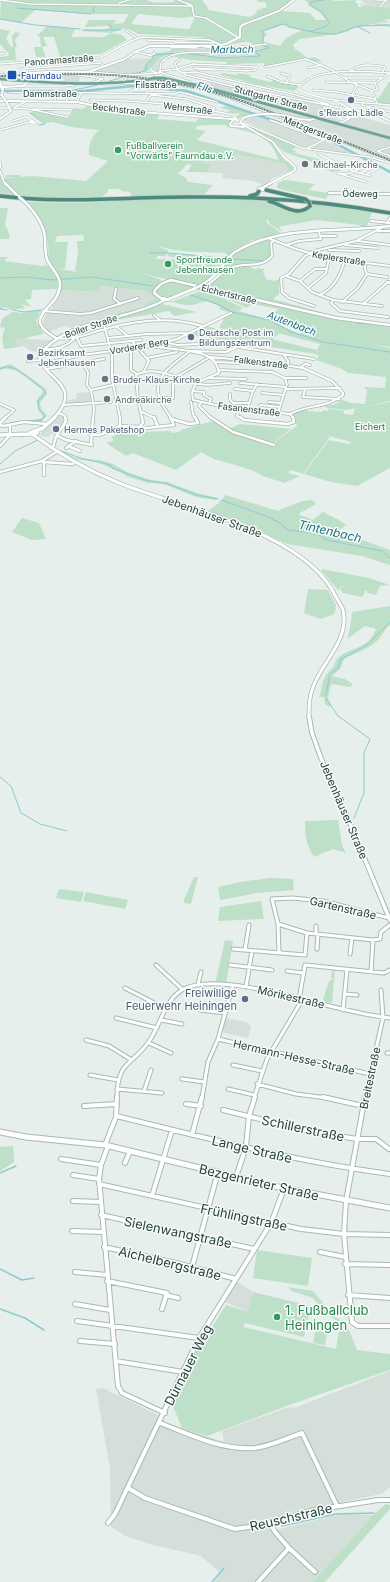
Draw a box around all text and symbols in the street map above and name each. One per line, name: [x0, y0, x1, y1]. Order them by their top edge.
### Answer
water label: Marbach: [210, 43, 254, 55]
street label: Panoramastraße: [24, 52, 94, 68]
marker: Faurndau: [6, 69, 18, 81]
place label: Faurndau: [21, 70, 61, 81]
street label: Filsstraße: [135, 79, 177, 90]
water label: Fils: [195, 79, 215, 95]
street label: Stuttgarter Straße: [233, 83, 309, 113]
street label: Dammstraße: [23, 88, 77, 99]
marker: s'Reusch Lädle: [346, 95, 356, 105]
street label: Beckhstraße: [92, 100, 146, 118]
street label: Wehrstraße: [163, 100, 213, 116]
place label: s'Reusch Lädle: [319, 107, 383, 118]
street label: Metzgerstraße: [282, 114, 344, 146]
place label: Fußballverein "Vorwärts" Faurndau e.V.: [126, 140, 234, 161]
marker: Fußballverein "Vorwärts" Faurndau e.V.: [113, 145, 123, 155]
marker: Michael-Kirche: [300, 159, 310, 169]
place label: Michael-Kirche: [313, 159, 378, 170]
street label: Ödeweg: [342, 188, 378, 199]
street label: Keplerstraße: [311, 248, 367, 268]
place label: Sportfreunde Jebenhausen: [176, 254, 233, 275]
marker: Sportfreunde Jebenhausen: [163, 259, 173, 269]
street label: Eichertstraße: [200, 282, 258, 306]
water label: Autenbach: [265, 308, 318, 338]
street label: Boller Straße: [63, 312, 119, 340]
place label: Deutsche Post im Bildungszentrum: [199, 327, 273, 348]
marker: Deutsche Post im Bildungszentrum: [186, 332, 196, 342]
street label: Vorderer Berg: [109, 335, 169, 357]
place label: Bezirksamt Jebenhausen: [38, 347, 95, 368]
marker: Bezirksamt Jebenhausen: [25, 352, 35, 362]
street label: Falkenstraße: [233, 353, 289, 371]
marker: Bruder-Klaus-Kirche: [100, 374, 110, 384]
place label: Bruder-Klaus-Kirche: [113, 374, 200, 385]
marker: Andreäkirche: [102, 394, 112, 404]
place label: Andreäkirche: [115, 394, 172, 405]
street label: Fasanenstraße: [217, 400, 281, 418]
park label: Eichert: [355, 421, 385, 432]
marker: Hermes Paketshop: [51, 424, 61, 434]
place label: Hermes Paketshop: [64, 424, 145, 435]
street label: Jebenhäuser Straße: [160, 491, 264, 541]
water label: Tintenbach: [297, 516, 363, 546]
street label: Jebenhäuser Straße: [317, 759, 371, 861]
street label: Gartenstraße: [308, 894, 378, 922]
street label: Mörikestraße: [256, 982, 326, 1012]
place label: Freiwillige Feuerwehr Heiningen: [126, 986, 237, 1013]
marker: Freiwillige Feuerwehr Heiningen: [240, 994, 250, 1004]
street label: Hermann-Hesse-Straße: [232, 1036, 356, 1078]
street label: Breitestraße: [357, 1046, 383, 1110]
street label: Schillerstraße: [260, 1111, 346, 1145]
street label: Lange Straße: [210, 1132, 294, 1166]
street label: Bezgenrieter Straße: [197, 1160, 321, 1204]
street label: Frühlingstraße: [199, 1200, 289, 1234]
street label: Sielenwangstraße: [123, 1213, 233, 1251]
street label: Aichelbergstraße: [117, 1243, 223, 1283]
place label: 1. Fußballclub Heiningen: [285, 1302, 369, 1333]
marker: 1. Fußballclub Heiningen: [272, 1312, 282, 1322]
street label: Dürnauer Weg: [161, 1322, 215, 1408]
street label: Reuschstraße: [248, 1500, 334, 1534]

